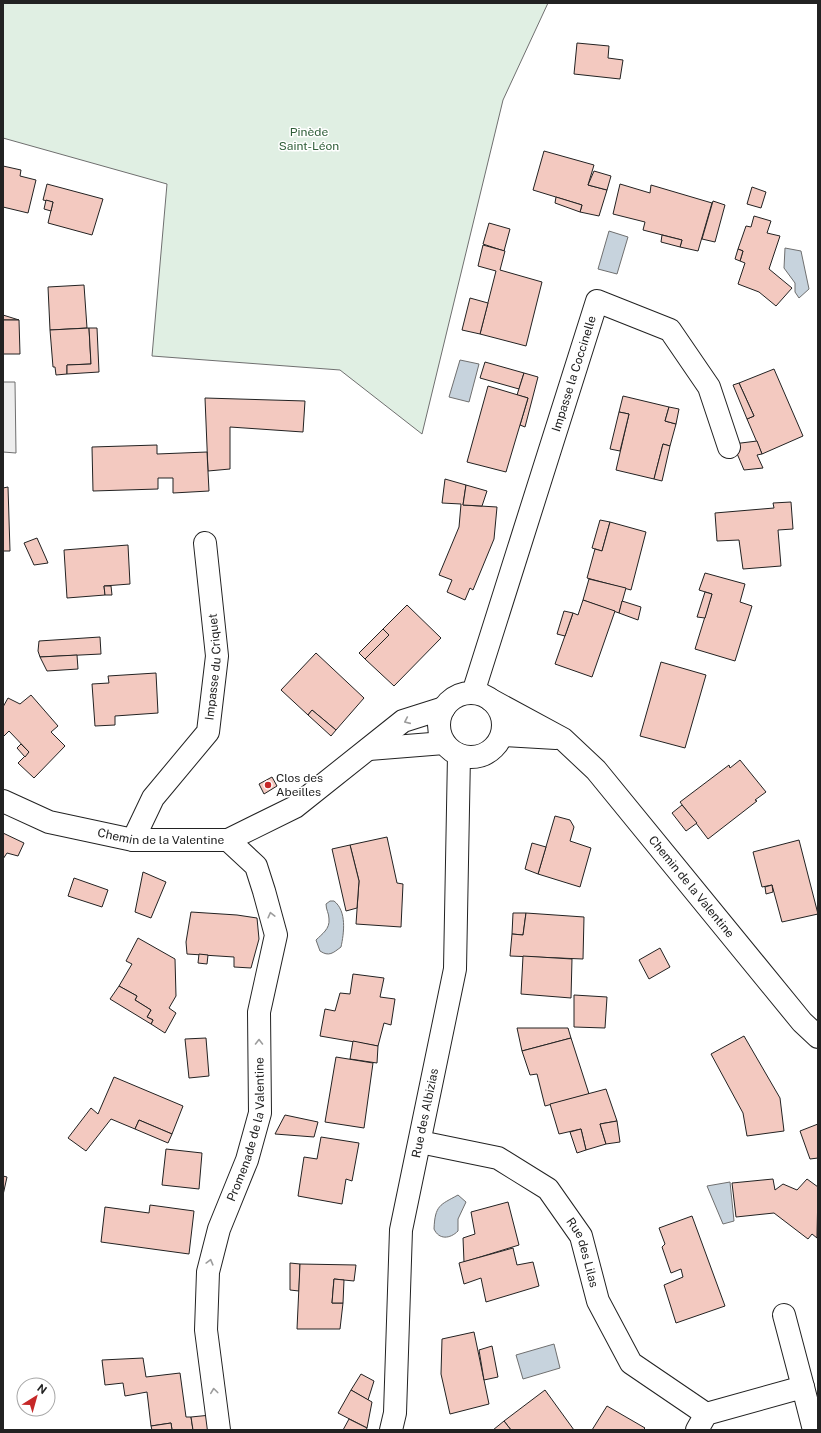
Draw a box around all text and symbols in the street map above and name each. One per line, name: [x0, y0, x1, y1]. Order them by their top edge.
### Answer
park label: Pinède Saint-Léon: [279, 125, 339, 153]
street label: Impasse la Coccinelle: [549, 314, 599, 433]
street label: Impasse du Criquet: [202, 612, 224, 721]
one-way arrow: [404, 716, 411, 724]
place label: Clos des Abeilles: [276, 771, 323, 799]
marker: Clos des Abeilles: [263, 780, 273, 790]
street label: Chemin de la Valentine: [96, 826, 224, 847]
street label: Chemin de la Valentine: [646, 833, 737, 941]
one-way arrow: [267, 912, 275, 918]
one-way arrow: [255, 1039, 263, 1045]
street label: Promenade de la Valentine: [224, 1057, 267, 1203]
street label: Rue des Albizias: [409, 1067, 441, 1159]
street label: Rue des Lilas: [563, 1215, 601, 1289]
one-way arrow: [205, 1259, 214, 1266]
north arrow: [16, 1377, 56, 1417]
text: N: [35, 1382, 49, 1396]
one-way arrow: [210, 1388, 219, 1394]

